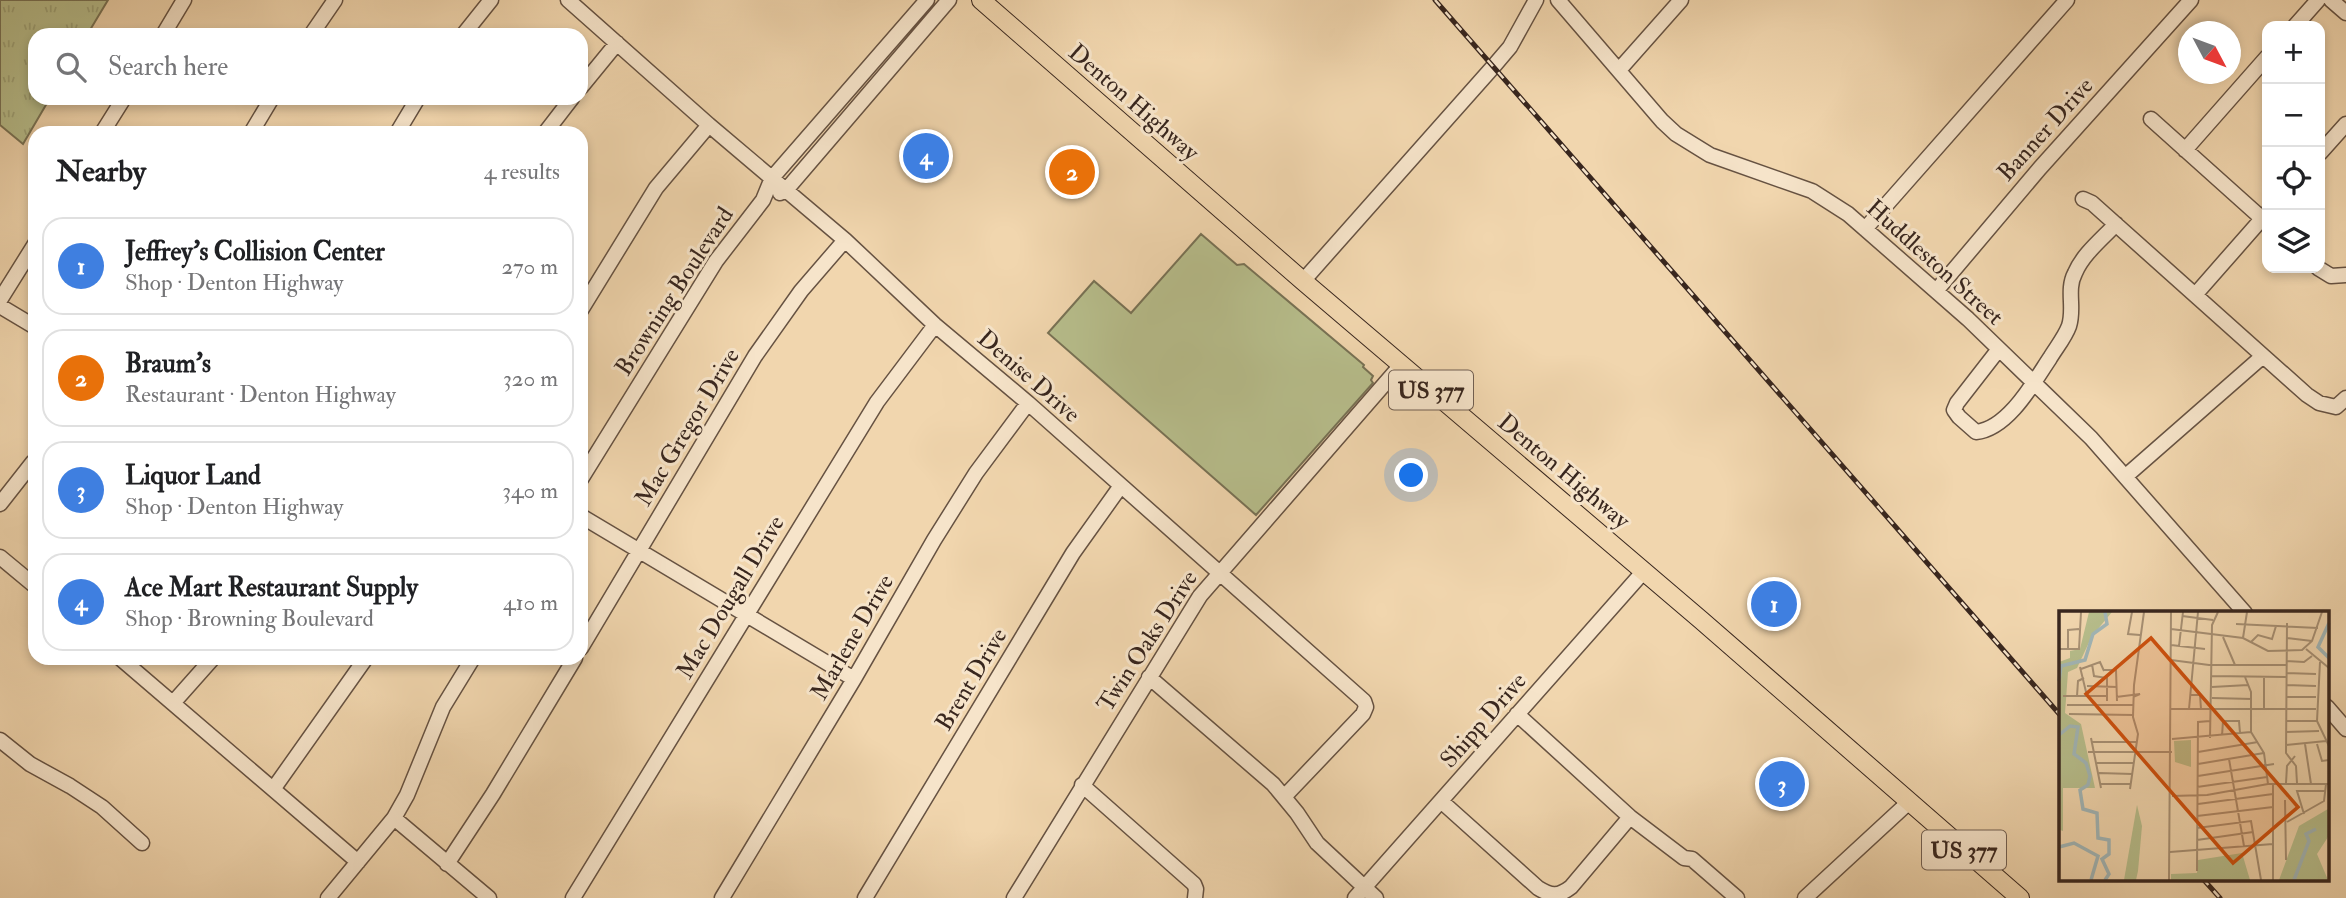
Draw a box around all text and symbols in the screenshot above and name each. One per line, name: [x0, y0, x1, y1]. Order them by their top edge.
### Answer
north arrow: [2178, 21, 2241, 84]
map controls: [2262, 21, 2325, 273]
button: +: [2262, 21, 2325, 84]
search box: [28, 28, 588, 105]
street label: Denton Highway: [1062, 37, 1206, 168]
icon: search: [52, 48, 90, 86]
text: Search here: [108, 51, 228, 83]
street label: Banner Drive: [1991, 71, 2100, 188]
button: −: [2262, 84, 2325, 147]
pin: 4: [903, 130, 949, 182]
pin: 2: [1049, 146, 1095, 198]
button: locate: [2262, 147, 2325, 210]
text: Nearby: [56, 153, 146, 190]
text: 4 results: [484, 157, 560, 186]
street label: Huddleston Street: [1860, 193, 2010, 332]
street label: Browning Boulevard: [608, 201, 741, 382]
button: layers: [2262, 210, 2325, 273]
text: Jeffrey's Collision Center: [125, 236, 385, 268]
text: 1: [77, 252, 85, 281]
text: 270 m: [501, 252, 558, 281]
text: Shop · Denton Highway: [125, 268, 344, 297]
street label: Denise Drive: [971, 323, 1087, 430]
street label: Mac Gregor Drive: [628, 343, 747, 512]
text: Braum's: [125, 348, 211, 380]
text: 2: [75, 364, 87, 393]
text: 320 m: [503, 364, 558, 393]
road number: US 377: [1389, 370, 1473, 410]
text: Restaurant · Denton Highway: [125, 380, 396, 409]
street label: Denton Highway: [1491, 407, 1637, 536]
your location: [1394, 458, 1428, 492]
text: Liquor Land: [125, 460, 261, 492]
text: 3: [77, 476, 85, 505]
text: 340 m: [502, 476, 558, 505]
text: Shop · Denton Highway: [125, 492, 344, 521]
street label: Mac Dougall Drive: [669, 510, 791, 685]
street label: Twin Oaks Drive: [1090, 565, 1205, 718]
street label: Marlene Drive: [804, 569, 901, 706]
text: Ace Mart Restaurant Supply: [125, 572, 418, 604]
pin: 1: [1751, 578, 1797, 630]
text: 4: [75, 588, 87, 617]
text: 410 m: [503, 588, 558, 617]
text: Shop · Browning Boulevard: [125, 604, 374, 633]
inset map: [2059, 611, 2328, 880]
street label: Brent Drive: [929, 622, 1014, 736]
street label: Shipp Drive: [1433, 666, 1533, 774]
pin: 3: [1759, 758, 1805, 810]
road number: US 377: [1922, 830, 2006, 870]

